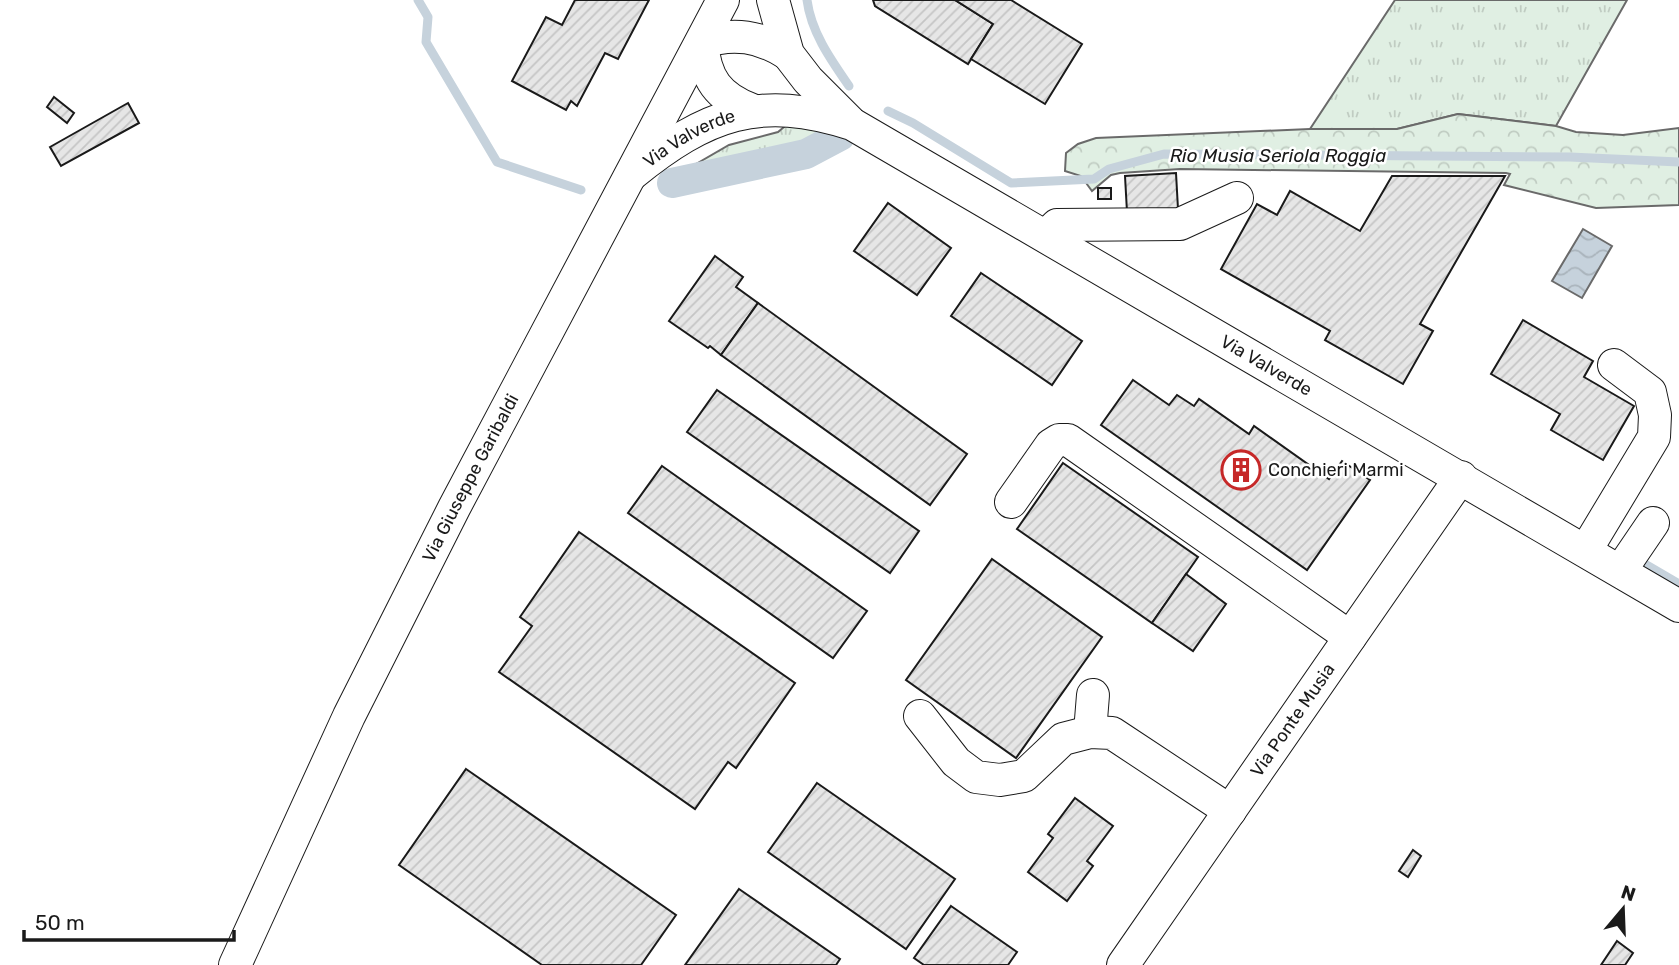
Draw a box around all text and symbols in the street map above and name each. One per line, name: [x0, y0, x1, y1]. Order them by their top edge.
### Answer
street label: Via Valverde: [639, 105, 738, 172]
water label: Rio Musia Seriola Roggia: [1170, 144, 1386, 167]
street label: Via Valverde: [1217, 330, 1316, 401]
street label: Via Giuseppe Garibaldi: [417, 390, 523, 566]
building icon: Conchieri Marmi: [1220, 449, 1262, 491]
place label: Conchieri Marmi: [1268, 459, 1404, 481]
street label: Via Ponte Musia: [1246, 659, 1340, 781]
north arrow: [1588, 874, 1658, 944]
text: N: [1618, 880, 1639, 906]
scale bar: [24, 898, 234, 942]
text: 50 m: [35, 910, 85, 935]

